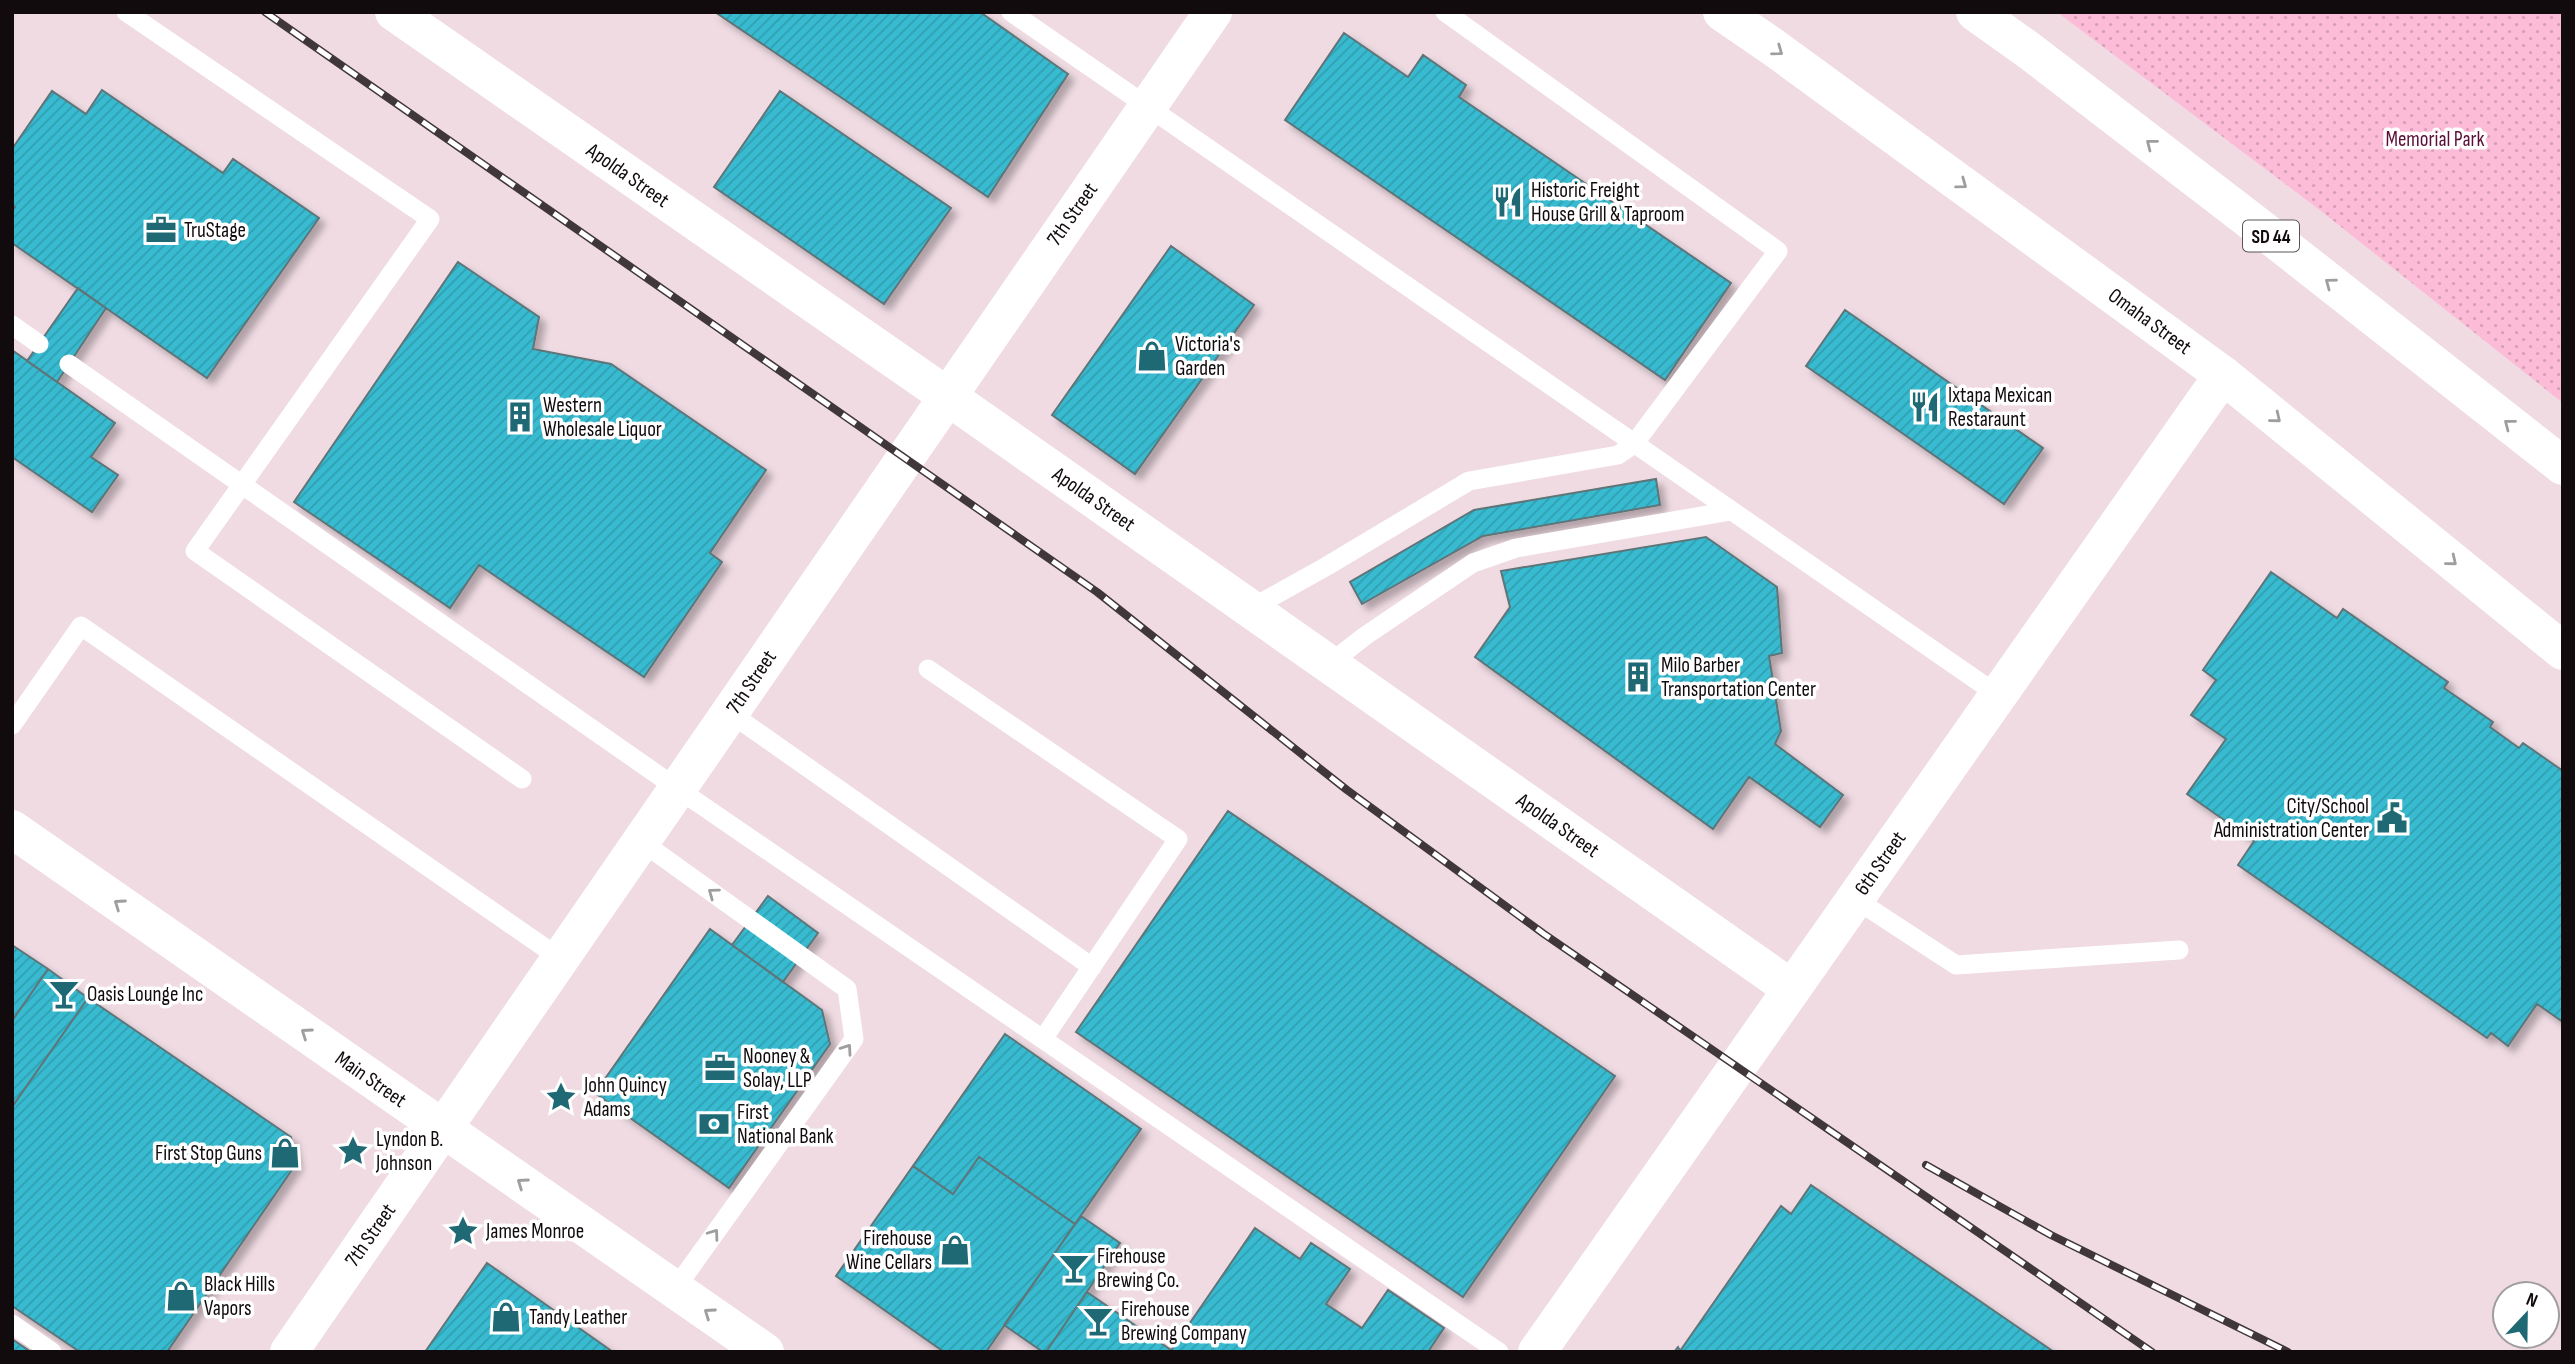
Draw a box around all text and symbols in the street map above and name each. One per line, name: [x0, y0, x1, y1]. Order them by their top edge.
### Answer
one-way arrow: [1770, 43, 1783, 55]
park label: Memorial Park: [2385, 127, 2485, 152]
street label: Apolda Street: [581, 137, 674, 213]
one-way arrow: [2146, 139, 2158, 152]
one-way arrow: [1954, 176, 1967, 188]
street label: 7th Street: [1042, 178, 1103, 251]
place label: Historic Freight House Grill & Taproom: [1531, 178, 1685, 227]
restaurant icon: Historic Freight House Grill & Taproom: [1491, 185, 1525, 219]
office icon: TruStage: [144, 213, 178, 247]
place label: TruStage: [184, 218, 246, 243]
road number: SD 44: [2243, 220, 2299, 252]
one-way arrow: [2326, 279, 2338, 292]
street label: Omaha Street: [2103, 283, 2196, 360]
place label: Victoria's Garden: [1175, 332, 1240, 381]
shop icon: Victoria's Garden: [1135, 339, 1169, 373]
place label: Ixtapa Mexican Restaraunt: [1948, 383, 2052, 432]
restaurant icon: Ixtapa Mexican Restaraunt: [1908, 390, 1942, 424]
place label: Western Wholesale Liquor: [543, 393, 662, 442]
building icon: Western Wholesale Liquor: [503, 400, 537, 434]
one-way arrow: [2268, 409, 2280, 422]
one-way arrow: [2505, 419, 2517, 432]
street label: Apolda Street: [1047, 461, 1140, 537]
one-way arrow: [2444, 553, 2457, 565]
street label: 7th Street: [721, 646, 782, 719]
place label: Milo Barber Transportation Center: [1661, 653, 1816, 702]
building icon: Milo Barber Transportation Center: [1621, 660, 1655, 694]
street label: Apolda Street: [1511, 787, 1604, 863]
place label: City/School Administration Center: [2213, 794, 2369, 843]
public building icon: City/School Administration Center: [2375, 801, 2409, 835]
street label: 6th Street: [1849, 827, 1911, 900]
one-way arrow: [708, 889, 721, 901]
one-way arrow: [114, 899, 127, 912]
bar icon: Oasis Lounge Inc: [47, 977, 81, 1011]
place label: Oasis Lounge Inc: [87, 982, 203, 1007]
one-way arrow: [301, 1029, 314, 1041]
place label: Nooney & Solay, LLP: [743, 1044, 812, 1093]
one-way arrow: [839, 1044, 851, 1057]
street label: Main Street: [330, 1046, 411, 1113]
office icon: Nooney & Solay, LLP: [703, 1051, 737, 1085]
place label: John Quincy Adams: [583, 1073, 667, 1122]
place icon: John Quincy Adams: [544, 1080, 578, 1114]
place label: First National Bank: [737, 1100, 834, 1149]
bank icon: First National Bank: [697, 1107, 731, 1141]
place label: Lyndon B. Johnson: [375, 1127, 443, 1176]
place icon: Lyndon B. Johnson: [336, 1134, 370, 1168]
shop icon: First Stop Guns: [268, 1136, 302, 1170]
place label: First Stop Guns: [155, 1141, 262, 1166]
one-way arrow: [517, 1179, 530, 1191]
street label: 7th Street: [340, 1199, 401, 1272]
place icon: James Monroe: [446, 1214, 480, 1248]
place label: James Monroe: [485, 1219, 584, 1244]
place label: Firehouse Wine Cellars: [846, 1226, 932, 1275]
one-way arrow: [706, 1229, 719, 1242]
shop icon: Firehouse Wine Cellars: [938, 1233, 972, 1267]
place label: Firehouse Brewing Co.: [1097, 1244, 1179, 1293]
bar icon: Firehouse Brewing Co.: [1057, 1251, 1091, 1285]
place label: Black Hills Vapors: [204, 1272, 275, 1321]
shop icon: Black Hills Vapors: [164, 1279, 198, 1313]
north arrow: [2491, 1280, 2561, 1350]
text: N: [2523, 1288, 2541, 1313]
place label: Firehouse Brewing Company: [1121, 1297, 1247, 1346]
shop icon: Tandy Leather: [489, 1300, 523, 1334]
bar icon: Firehouse Brewing Company: [1081, 1304, 1115, 1338]
place label: Tandy Leather: [529, 1305, 627, 1330]
one-way arrow: [704, 1309, 717, 1321]

